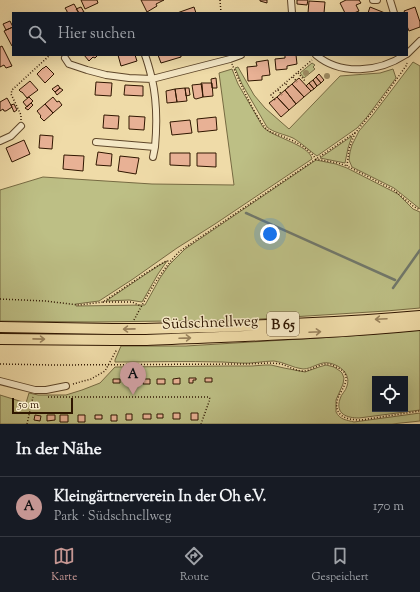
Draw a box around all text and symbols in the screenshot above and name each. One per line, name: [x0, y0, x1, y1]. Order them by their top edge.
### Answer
search box: [12, 12, 408, 56]
icon: search: [26, 23, 48, 45]
text: Hier suchen: [58, 24, 136, 45]
your location: [260, 224, 280, 244]
street label: Südschnellweg: [162, 311, 259, 336]
road number: B 65: [267, 312, 299, 336]
one-way arrow: [375, 316, 388, 323]
one-way arrow: [123, 325, 136, 333]
one-way arrow: [308, 329, 321, 336]
one-way arrow: [178, 334, 191, 342]
one-way arrow: [32, 336, 45, 343]
pin: A: [120, 362, 146, 395]
map controls: [372, 376, 408, 412]
button: locate: [372, 376, 408, 412]
scale bar: [12, 396, 73, 415]
text: 50 m: [18, 397, 39, 413]
text: In der Nähe: [16, 438, 102, 462]
text: Kleingärtnerverein In der Oh e.V.: [54, 487, 266, 508]
text: A: [24, 498, 34, 516]
text: 170 m: [373, 498, 404, 516]
text: Park · Südschnellweg: [54, 508, 171, 526]
tab: Karte: [51, 545, 77, 585]
tab: Route: [180, 545, 209, 585]
tab: Gespeichert: [312, 545, 369, 585]

